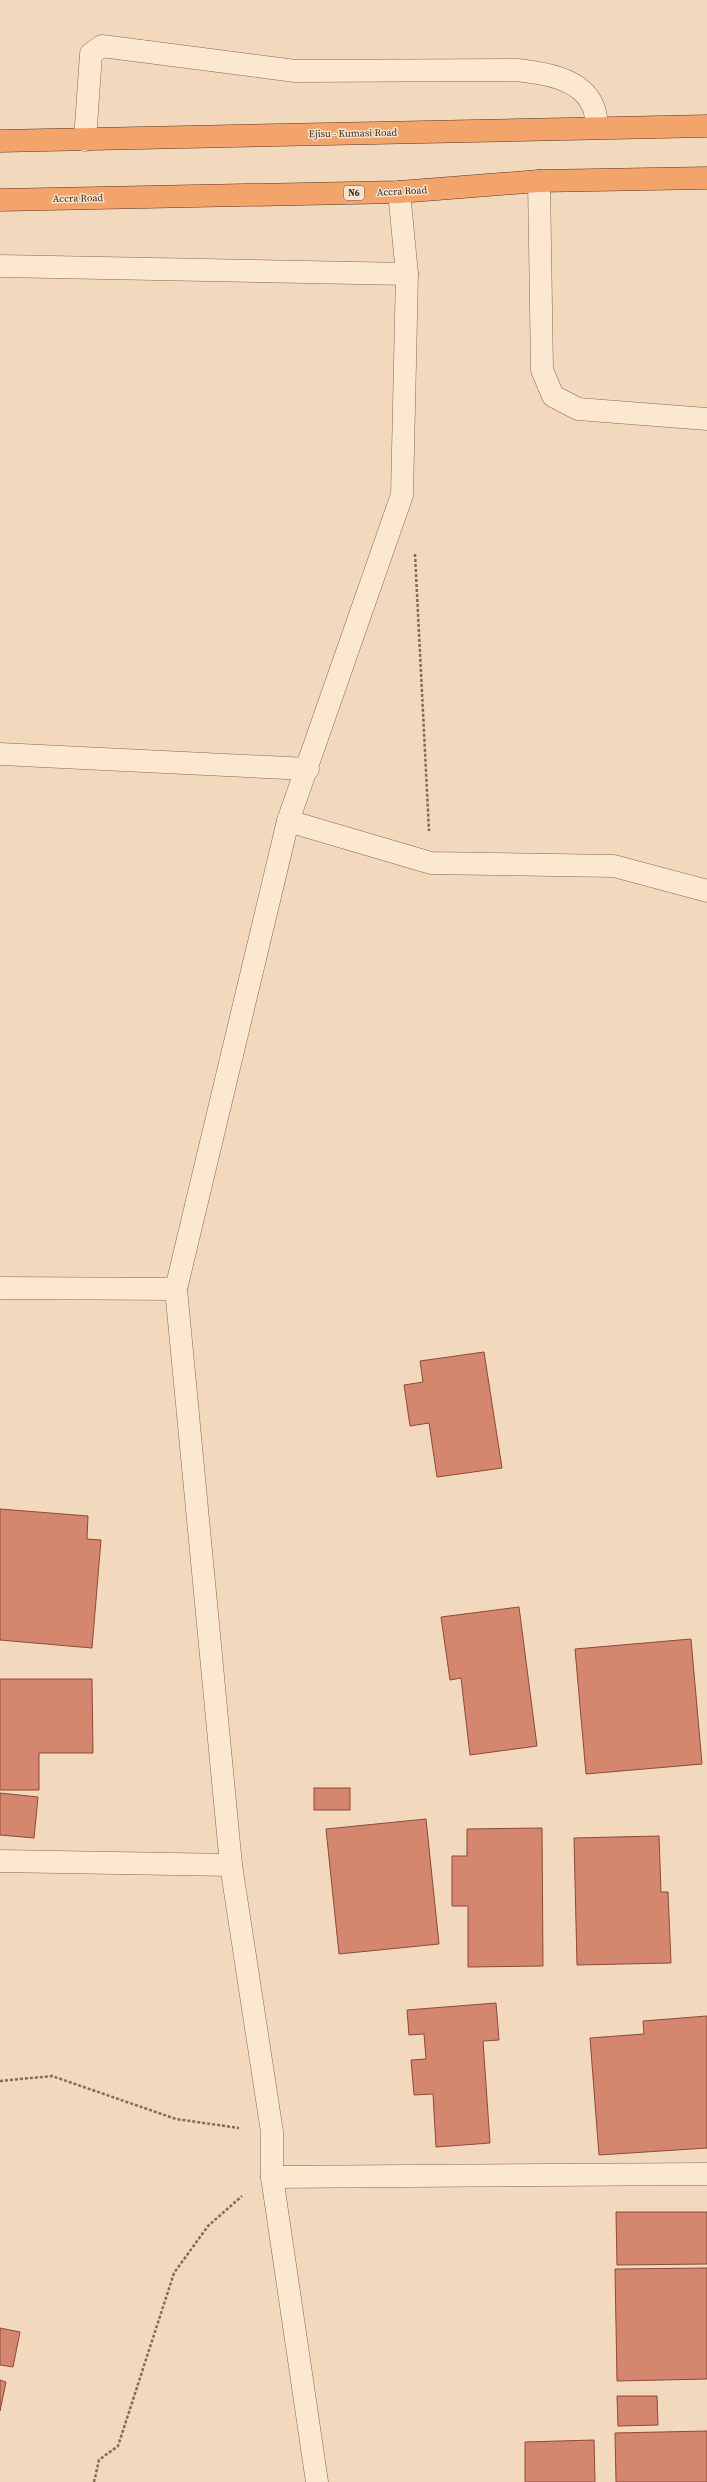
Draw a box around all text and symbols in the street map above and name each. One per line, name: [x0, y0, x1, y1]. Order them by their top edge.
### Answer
street label: Ejisu - Kumasi Road: [309, 126, 398, 140]
street label: Accra Road: [376, 183, 428, 199]
road number: N6: [344, 186, 364, 200]
street label: Accra Road: [53, 191, 104, 205]

